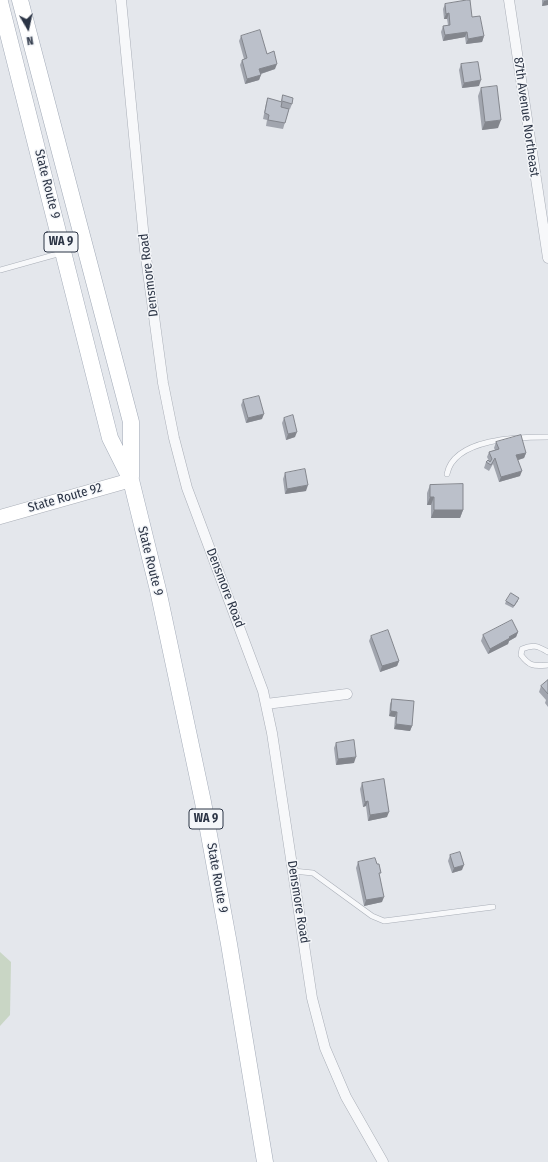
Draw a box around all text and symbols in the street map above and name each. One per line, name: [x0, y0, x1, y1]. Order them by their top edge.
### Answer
north arrow: [8, 8, 48, 48]
text: N: [26, 33, 34, 47]
street label: 87th Avenue Northeast: [510, 56, 542, 178]
street label: State Route 9: [31, 148, 63, 220]
road number: WA 9: [44, 232, 78, 252]
street label: Densmore Road: [136, 232, 162, 318]
street label: State Route 92: [26, 480, 104, 516]
street label: State Route 9: [134, 525, 166, 597]
street label: Densmore Road: [203, 546, 247, 630]
road number: WA 9: [189, 809, 223, 829]
street label: State Route 9: [203, 842, 231, 914]
street label: Densmore Road: [284, 859, 312, 945]

